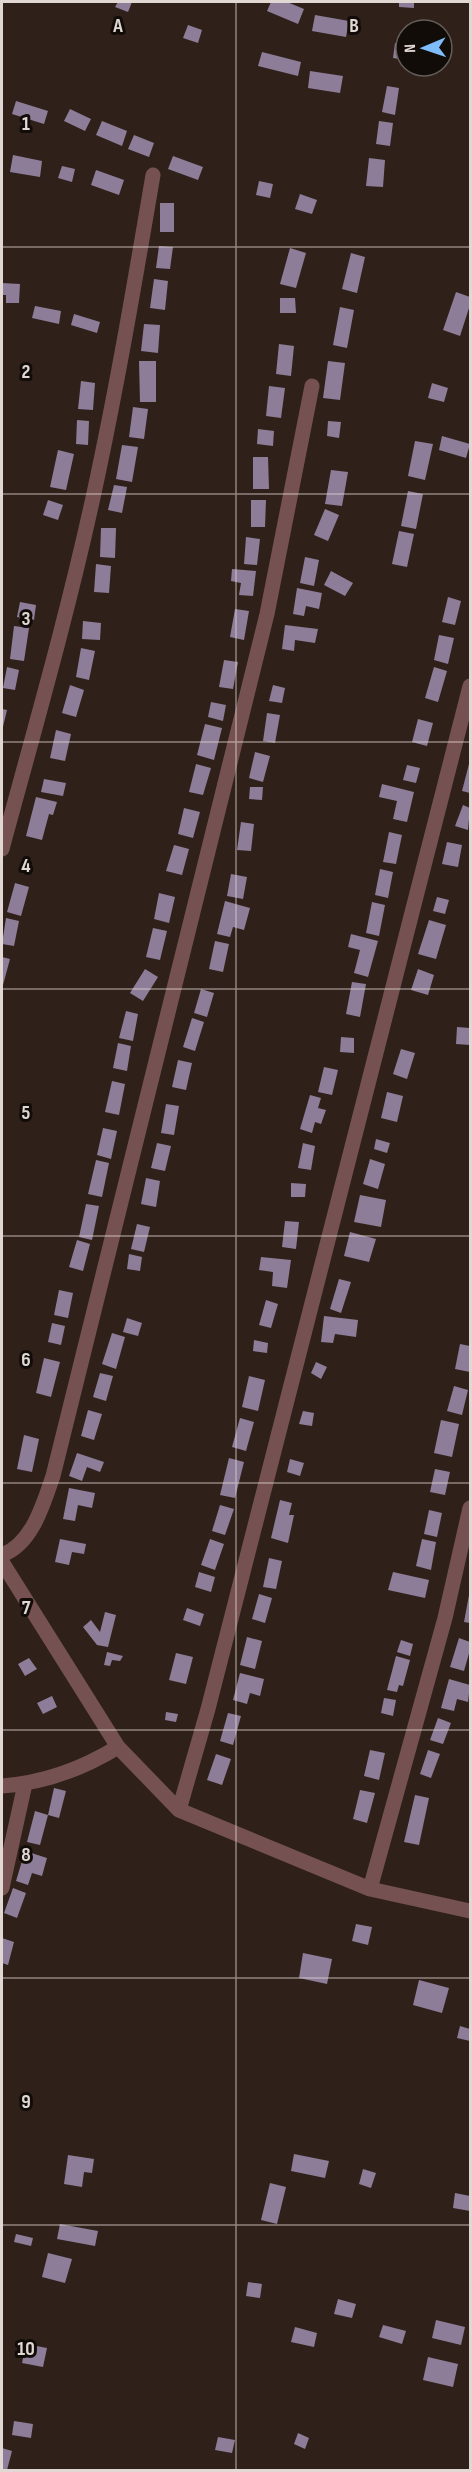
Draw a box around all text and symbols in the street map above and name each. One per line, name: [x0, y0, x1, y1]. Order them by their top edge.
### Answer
text: A: [112, 14, 123, 38]
text: B: [349, 14, 359, 38]
north arrow: [394, 18, 454, 78]
text: N: [401, 44, 420, 53]
text: 1: [22, 112, 30, 136]
text: 2: [22, 360, 30, 384]
text: 3: [22, 607, 31, 631]
text: 4: [21, 854, 31, 878]
text: 5: [22, 1101, 31, 1125]
text: 6: [21, 1348, 31, 1372]
text: 7: [22, 1596, 31, 1620]
text: 8: [21, 1843, 31, 1867]
text: 9: [21, 2090, 31, 2114]
text: 10: [17, 2337, 35, 2361]

